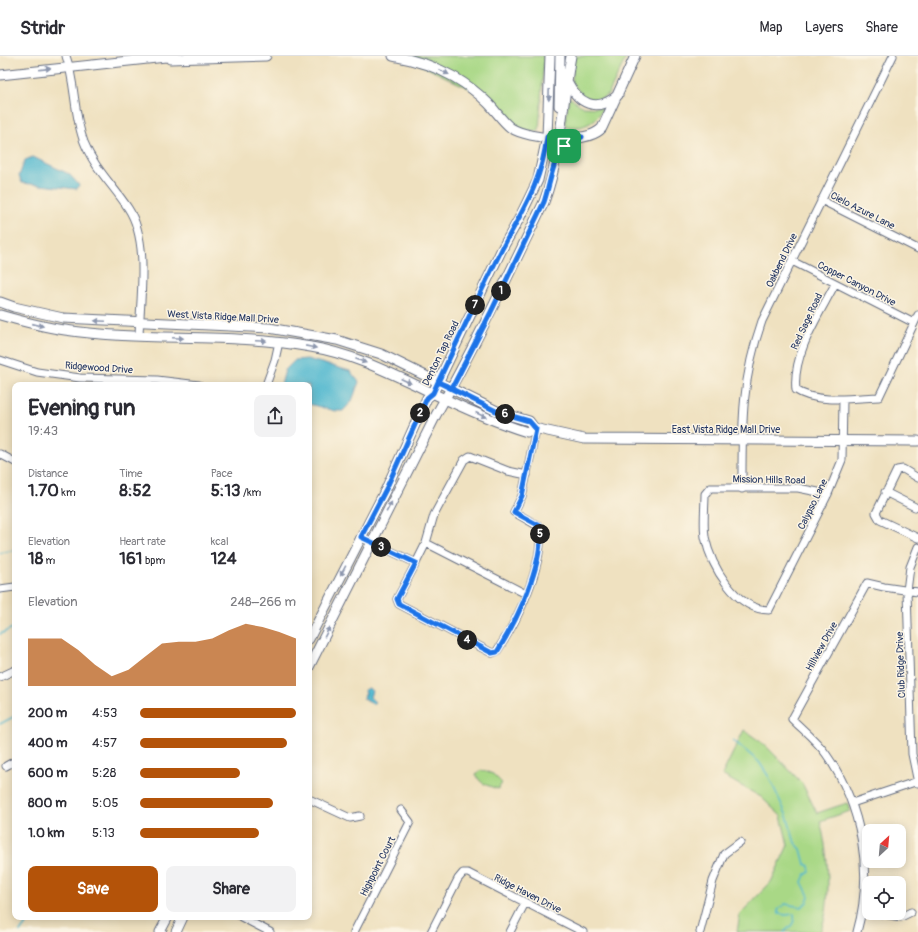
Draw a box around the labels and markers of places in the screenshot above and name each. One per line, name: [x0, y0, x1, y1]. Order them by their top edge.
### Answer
pin: [547, 129, 581, 163]
pin: 1: [491, 281, 511, 301]
pin: 7: [465, 295, 485, 315]
pin: 2: [410, 403, 430, 423]
pin: 6: [495, 404, 515, 424]
pin: 5: [530, 524, 550, 544]
pin: 3: [371, 537, 391, 557]
pin: 4: [457, 630, 477, 650]

